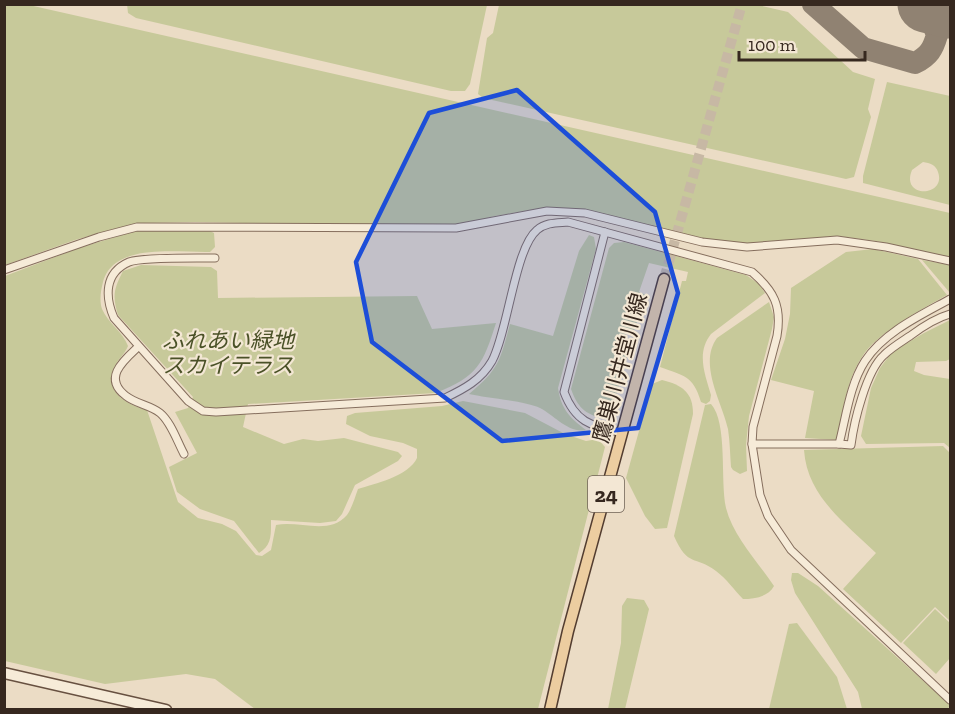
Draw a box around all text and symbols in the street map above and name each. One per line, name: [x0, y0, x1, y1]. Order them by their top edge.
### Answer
scale bar: [739, 24, 865, 62]
text: 100 m: [748, 34, 796, 56]
street label: 鷹巣川井堂川線: [587, 290, 653, 446]
park label: ふれあい緑地 スカイテラス: [162, 327, 296, 379]
road number: 24: [588, 476, 624, 512]

